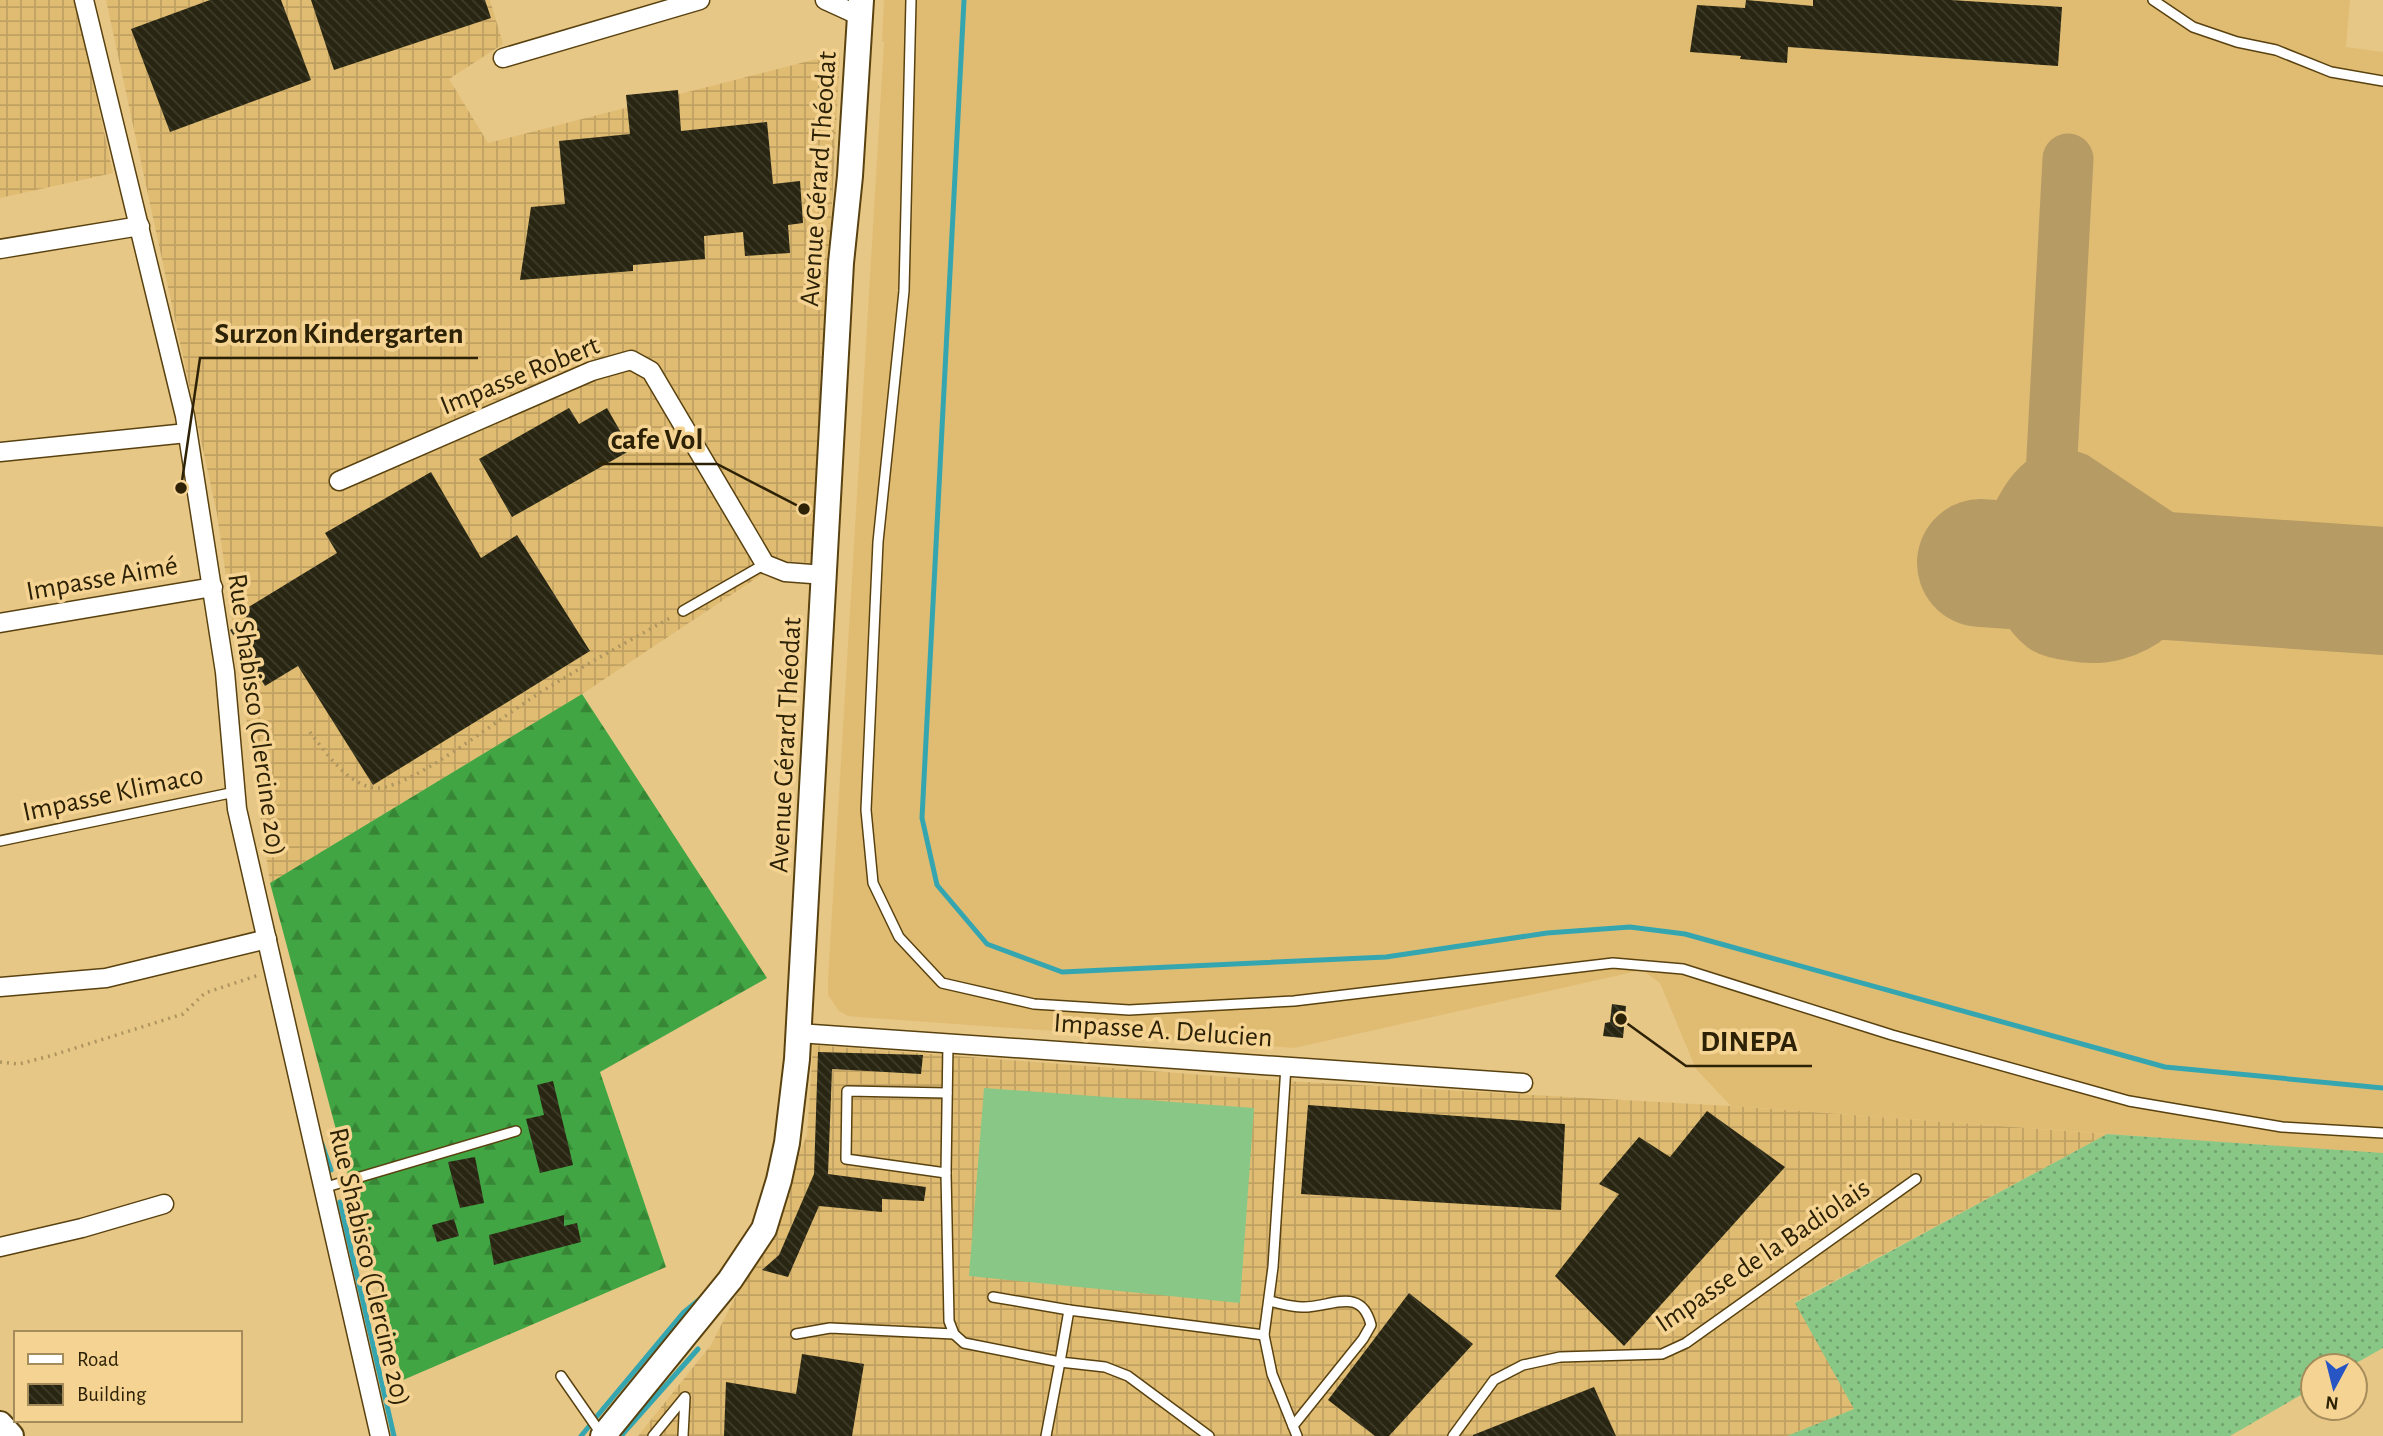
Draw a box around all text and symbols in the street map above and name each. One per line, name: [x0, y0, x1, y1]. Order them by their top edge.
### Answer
street label: Avenue Gérard Théodat: [796, 50, 842, 308]
callout: Surzon Kindergarten: [200, 307, 478, 358]
text: Surzon Kindergarten: [214, 319, 464, 349]
street label: Impasse Robert: [437, 331, 603, 421]
callout: cafe Vol: [596, 413, 717, 464]
text: cafe Vol: [611, 425, 703, 455]
street label: Impasse Aimé: [24, 552, 180, 606]
street label: Rue Shabisco (Clercine 20): [222, 572, 290, 858]
street label: Avenue Gérard Théodat: [765, 616, 807, 874]
street label: Impasse Klimaco: [20, 761, 206, 827]
street label: Impasse A. Delucien: [1053, 1009, 1273, 1053]
callout: DINEPA: [1686, 1015, 1812, 1066]
text: DINEPA: [1700, 1027, 1798, 1057]
street label: Rue Shabisco (Clercine 20): [323, 1125, 415, 1409]
street label: Impasse de la Badiolais: [1651, 1174, 1875, 1338]
legend: [14, 1331, 242, 1422]
text: Road: [77, 1349, 119, 1370]
north arrow: [2299, 1352, 2369, 1422]
text: Building: [77, 1384, 147, 1405]
text: N: [2324, 1392, 2340, 1413]

